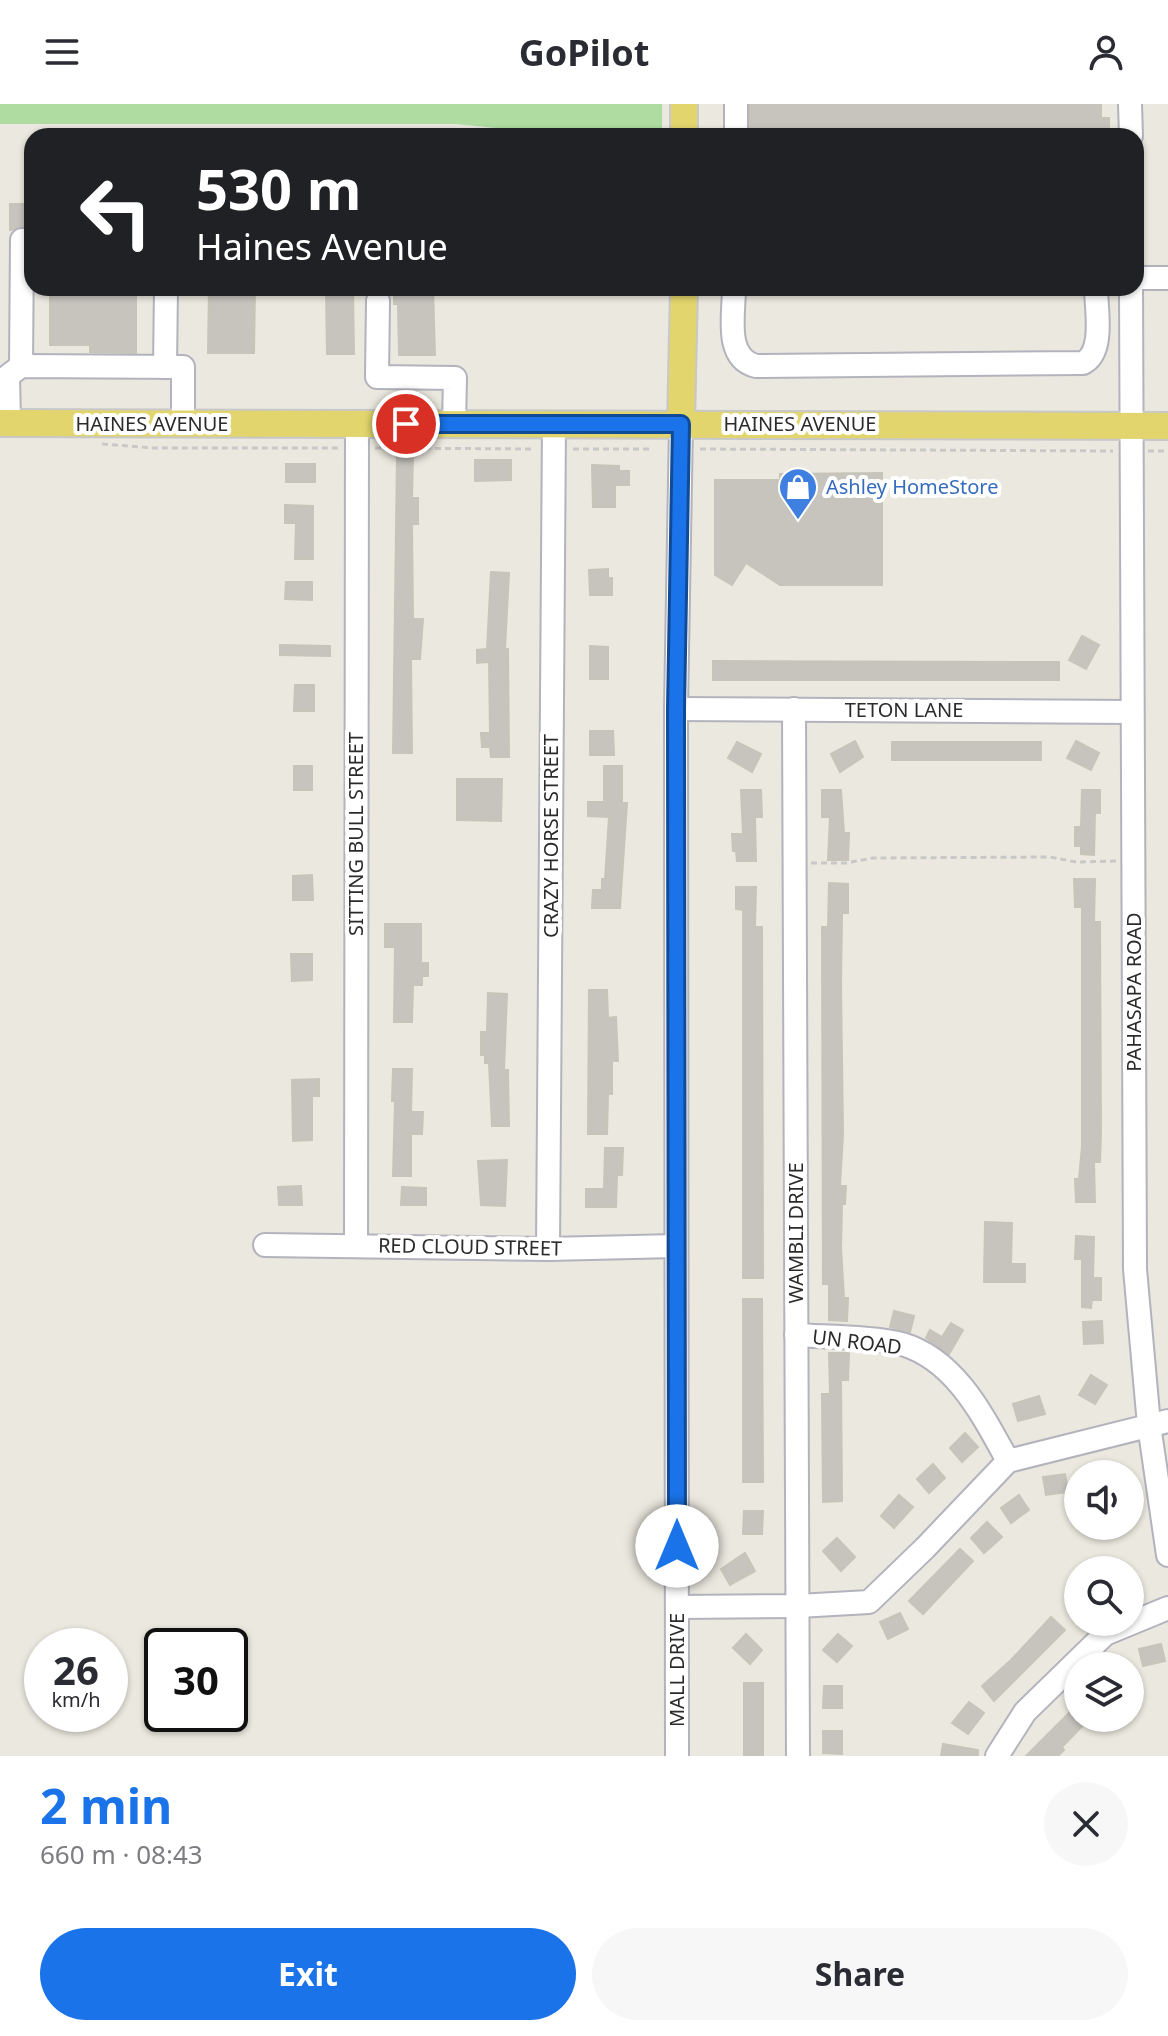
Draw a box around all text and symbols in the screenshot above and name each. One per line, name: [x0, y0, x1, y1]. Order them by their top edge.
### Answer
text: GoPilot: [519, 28, 649, 77]
icon: menu: [40, 30, 84, 74]
icon: person: [1084, 30, 1128, 74]
text: 530 m: [196, 150, 361, 226]
icon: left: [64, 160, 168, 264]
text: Haines Avenue: [196, 222, 448, 271]
pin: [372, 390, 440, 458]
icon: arrive: [384, 402, 428, 446]
street label: HAINES AVENUE: [76, 410, 228, 437]
street label: HAINES AVENUE: [724, 410, 876, 437]
shop icon: Ashley HomeStore: [777, 466, 819, 521]
place label: Ashley HomeStore: [826, 473, 999, 500]
street label: TETON LANE: [845, 696, 963, 723]
street label: SITTING BULL STREET: [342, 732, 369, 936]
street label: CRAZY HORSE STREET: [537, 734, 564, 938]
street label: PAHASAPA ROAD: [1120, 912, 1147, 1072]
street label: WAMBLI DRIVE: [782, 1162, 809, 1304]
street label: RED CLOUD STREET: [378, 1231, 562, 1262]
street label: UN ROAD: [811, 1323, 903, 1360]
map controls: [1064, 1460, 1144, 1732]
button: sound: [1064, 1460, 1144, 1540]
position arrow: [635, 1504, 719, 1588]
button: search: [1064, 1556, 1144, 1636]
street label: MALL DRIVE: [663, 1613, 690, 1727]
speed limit sign: 30: [144, 1628, 248, 1732]
text: 26: [53, 1642, 99, 1697]
button: layers: [1064, 1652, 1144, 1732]
text: km/h: [51, 1686, 101, 1713]
text: 2 min: [40, 1773, 172, 1838]
button: close: [1044, 1782, 1128, 1866]
text: 660 m · 08:43: [40, 1836, 203, 1872]
button: Exit: [40, 1928, 576, 2020]
button: Share: [592, 1928, 1128, 2020]

